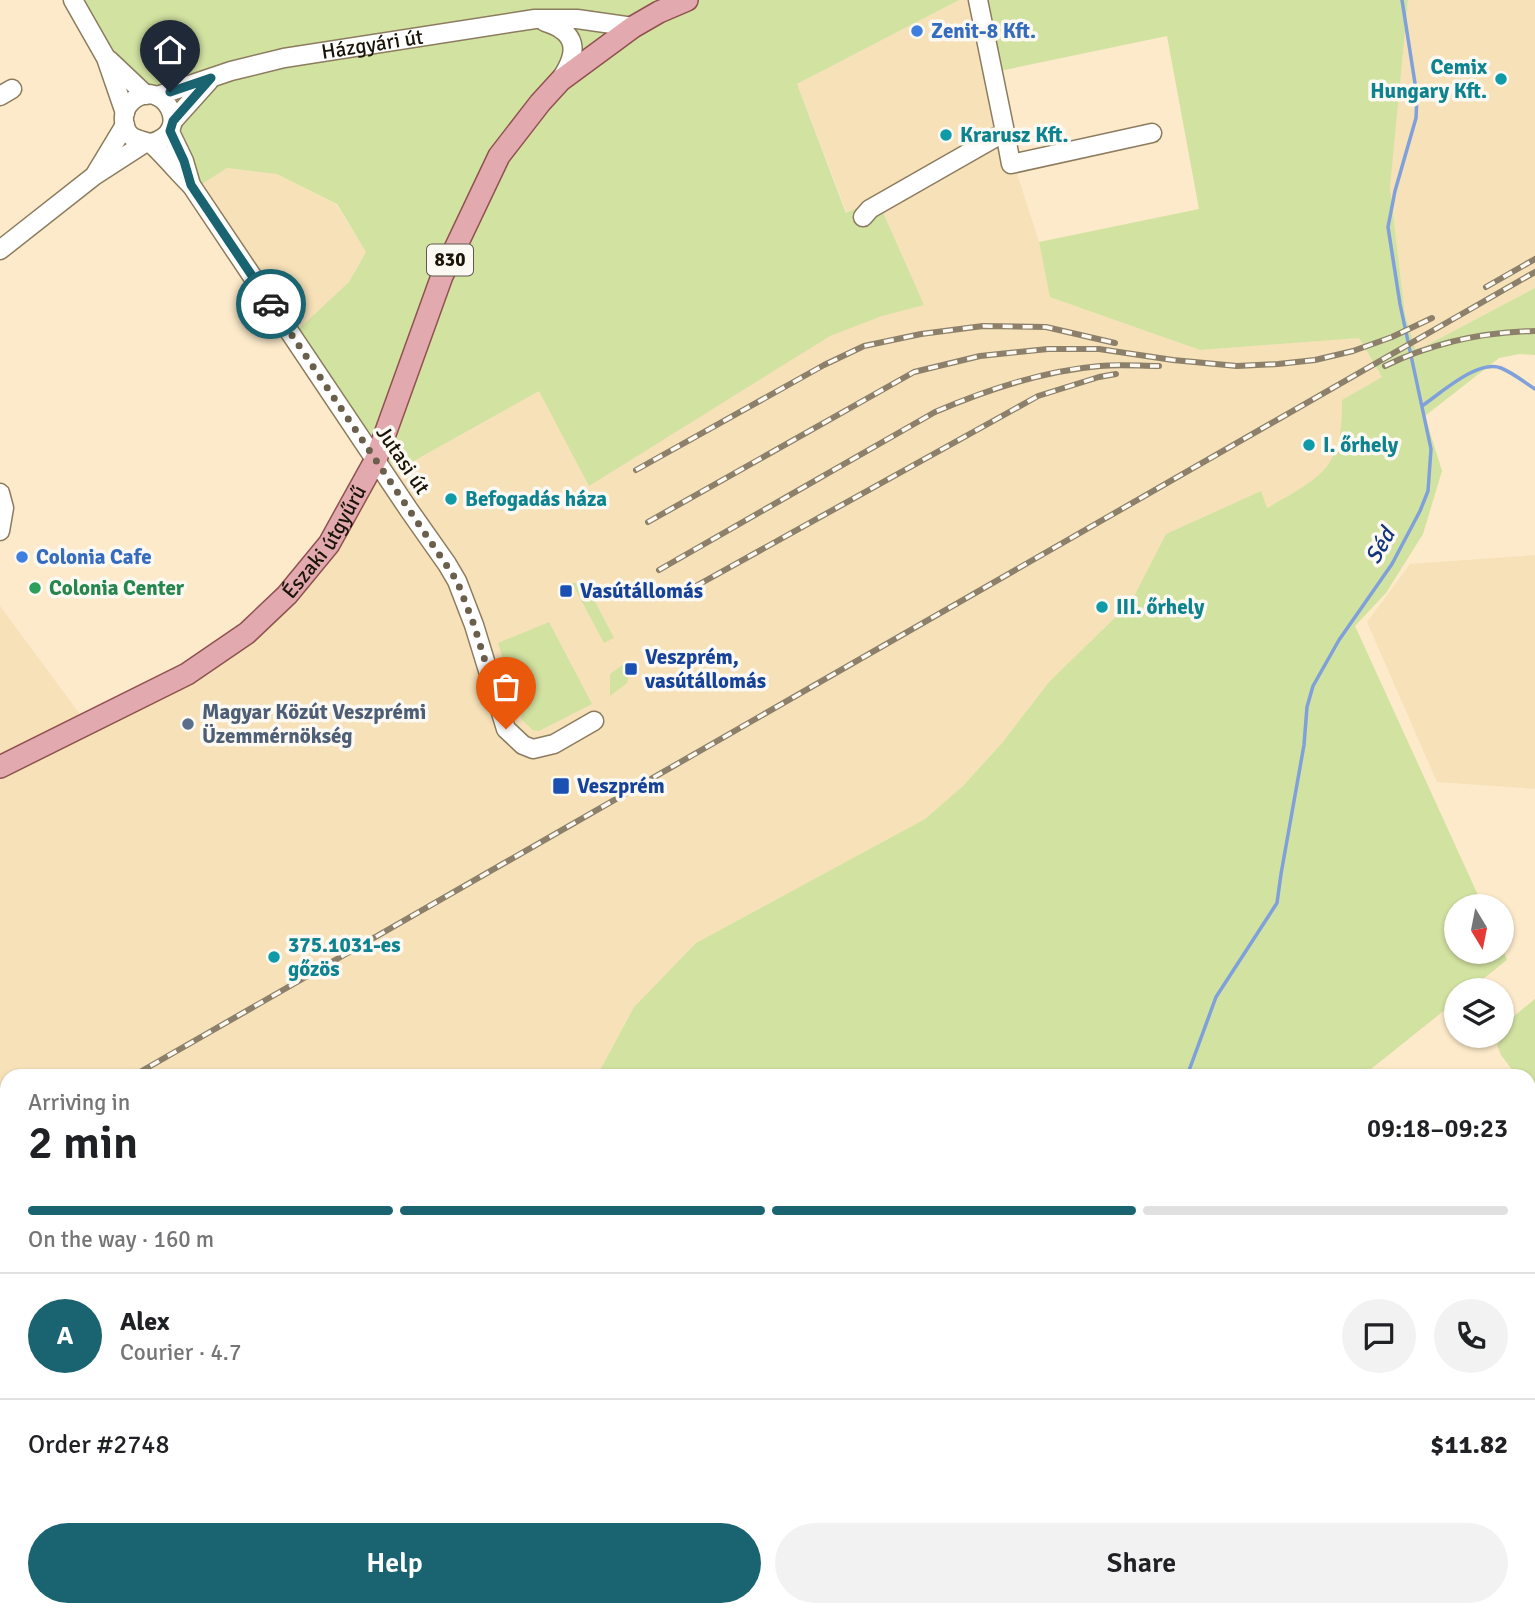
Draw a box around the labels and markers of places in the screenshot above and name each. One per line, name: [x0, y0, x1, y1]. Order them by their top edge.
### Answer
place label: Zenit-8 Kft.: [931, 18, 1036, 44]
pin: [140, 20, 200, 92]
marker: Zenit-8 Kft.: [909, 23, 925, 39]
place label: Cemix Hungary Kft.: [1370, 54, 1488, 104]
marker: Cemix Hungary Kft.: [1493, 71, 1509, 87]
place label: Krarusz Kft.: [960, 122, 1068, 148]
marker: Krarusz Kft.: [938, 127, 954, 143]
place label: I. őrhely: [1323, 432, 1399, 458]
marker: I. őrhely: [1301, 437, 1317, 453]
place label: Befogadás háza: [465, 486, 607, 512]
marker: Befogadás háza: [443, 491, 459, 507]
place label: Colonia Cafe: [36, 544, 152, 570]
marker: Colonia Cafe: [14, 549, 30, 565]
place label: Colonia Center: [49, 575, 185, 601]
place label: Vasútállomás: [580, 578, 703, 604]
marker: Colonia Center: [27, 580, 43, 596]
marker: Vasútállomás: [558, 583, 574, 599]
place label: III. őrhely: [1116, 594, 1205, 620]
marker: III. őrhely: [1094, 599, 1110, 615]
place label: Veszprém, vasútállomás: [644, 644, 766, 694]
pin: [476, 657, 536, 729]
marker: Veszprém, vasútállomás: [623, 661, 639, 677]
place label: Magyar Közút Veszprémi Üzemmérnökség: [202, 699, 426, 749]
marker: Magyar Közút Veszprémi Üzemmérnökség: [180, 716, 196, 732]
place label: Veszprém: [577, 773, 665, 799]
marker: Veszprém: [551, 776, 571, 796]
place label: 375.1031-es gőzös: [288, 932, 401, 982]
marker: 375.1031-es gőzös: [266, 949, 282, 965]

